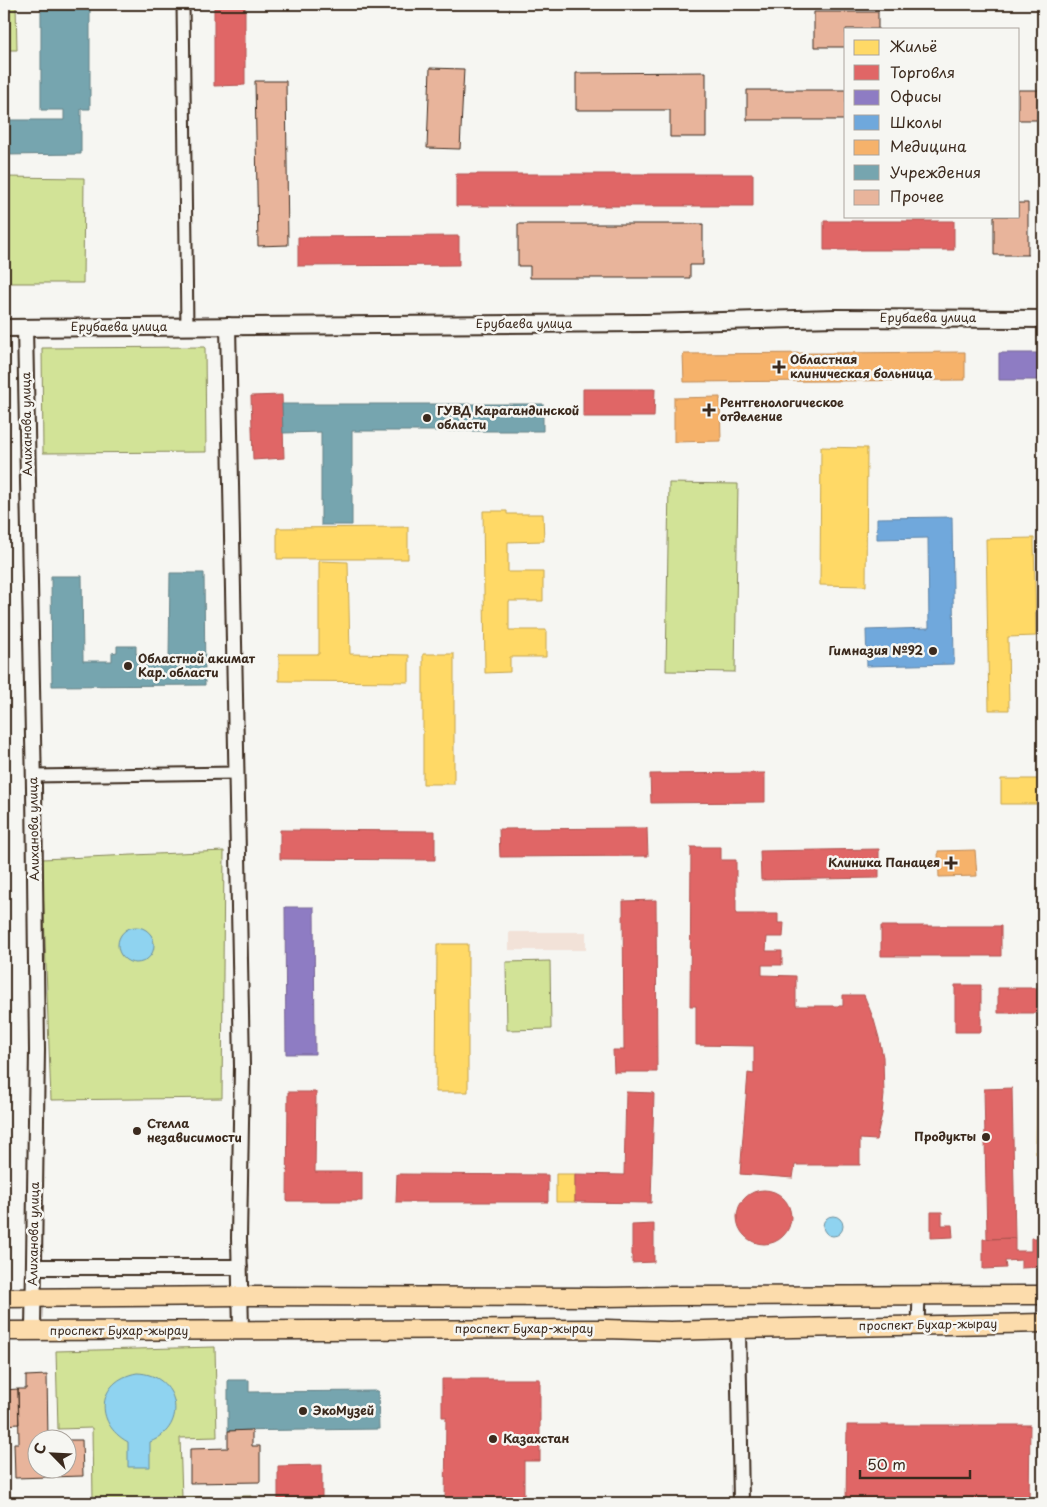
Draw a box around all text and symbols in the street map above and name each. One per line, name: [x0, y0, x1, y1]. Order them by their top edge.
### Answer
legend: [844, 28, 1020, 218]
text: Жильё: [889, 34, 937, 57]
text: Торговля: [890, 60, 955, 83]
text: Офисы: [890, 84, 942, 107]
text: Школы: [890, 110, 942, 133]
text: Медицина: [890, 134, 967, 157]
text: Учреждения: [890, 160, 981, 183]
text: Прочее: [890, 184, 944, 207]
street label: Ерубаева улица: [880, 308, 977, 326]
street label: Ерубаева улица: [476, 314, 573, 332]
street label: Ерубаева улица: [71, 317, 168, 335]
place label: Областная клиническая больница: [790, 350, 933, 382]
marker: Областная клиническая больница: [772, 360, 786, 374]
street label: Алиханова улица: [16, 371, 36, 476]
place label: Рентгенологическое отделение: [720, 393, 844, 425]
place label: ГУВД Карагандинской области: [437, 401, 579, 433]
marker: Рентгенологическое отделение: [702, 403, 716, 417]
marker: ГУВД Карагандинской области: [421, 412, 433, 424]
place label: Гимназия №92: [828, 641, 924, 659]
marker: Гимназия №92: [927, 645, 939, 657]
place label: Областной акимат Кар. области: [138, 649, 256, 681]
marker: Областной акимат Кар. области: [122, 660, 134, 672]
street label: Алиханова улица: [23, 776, 43, 881]
place label: Клиника Панацея: [828, 853, 940, 871]
marker: Клиника Панацея: [944, 856, 958, 870]
place label: Стелла независимости: [147, 1114, 242, 1146]
marker: Стелла независимости: [131, 1125, 143, 1137]
place label: Продукты: [914, 1127, 976, 1145]
marker: Продукты: [980, 1131, 992, 1143]
street label: Алиханова улица: [23, 1181, 43, 1286]
street label: проспект Бухар-жырау: [859, 1314, 997, 1334]
street label: проспект Бухар-жырау: [455, 1319, 593, 1337]
street label: проспект Бухар-жырау: [50, 1321, 188, 1339]
place label: ЭкоМузей: [313, 1401, 374, 1419]
marker: ЭкоМузей: [297, 1405, 309, 1417]
place label: Казахстан: [503, 1429, 569, 1447]
north arrow: [28, 1430, 78, 1480]
marker: Казахстан: [487, 1433, 499, 1445]
text: С: [28, 1439, 51, 1458]
scale bar: [860, 1447, 970, 1479]
text: 50 m: [867, 1452, 906, 1475]

